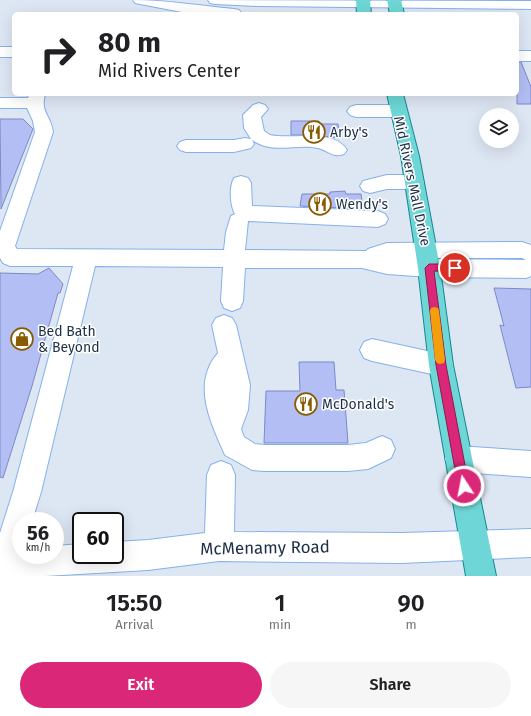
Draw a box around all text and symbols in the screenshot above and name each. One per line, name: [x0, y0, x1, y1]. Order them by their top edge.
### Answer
text: 80 m: [98, 26, 161, 59]
icon: right: [32, 28, 84, 80]
text: Mid Rivers Center: [98, 60, 240, 82]
map controls: [479, 108, 519, 148]
button: layers: [479, 108, 519, 148]
street label: Mid Rivers Mall Drive: [390, 114, 434, 248]
restaurant icon: Arby's: [301, 119, 327, 145]
place label: Arby's: [330, 124, 368, 141]
restaurant icon: Wendy's: [307, 191, 333, 217]
place label: Wendy's: [336, 196, 388, 213]
pin: [438, 251, 472, 285]
icon: arrive: [444, 257, 466, 279]
place label: Bed Bath & Beyond: [38, 323, 100, 356]
shop icon: Bed Bath & Beyond: [9, 326, 35, 352]
restaurant icon: McDonald's: [293, 391, 319, 417]
place label: McDonald's: [322, 396, 395, 413]
position arrow: [443, 465, 485, 507]
speed limit sign: 60: [72, 512, 124, 564]
text: 56: [27, 521, 49, 545]
street label: McMenamy Road: [200, 536, 330, 560]
text: km/h: [26, 542, 50, 554]
text: 15:50: [106, 589, 162, 617]
text: 1: [274, 589, 285, 617]
text: 90: [398, 589, 425, 617]
text: Arrival: [115, 617, 153, 632]
text: min: [269, 617, 291, 632]
text: m: [406, 617, 417, 632]
button: Exit: [20, 662, 262, 708]
button: Share: [270, 662, 511, 708]

